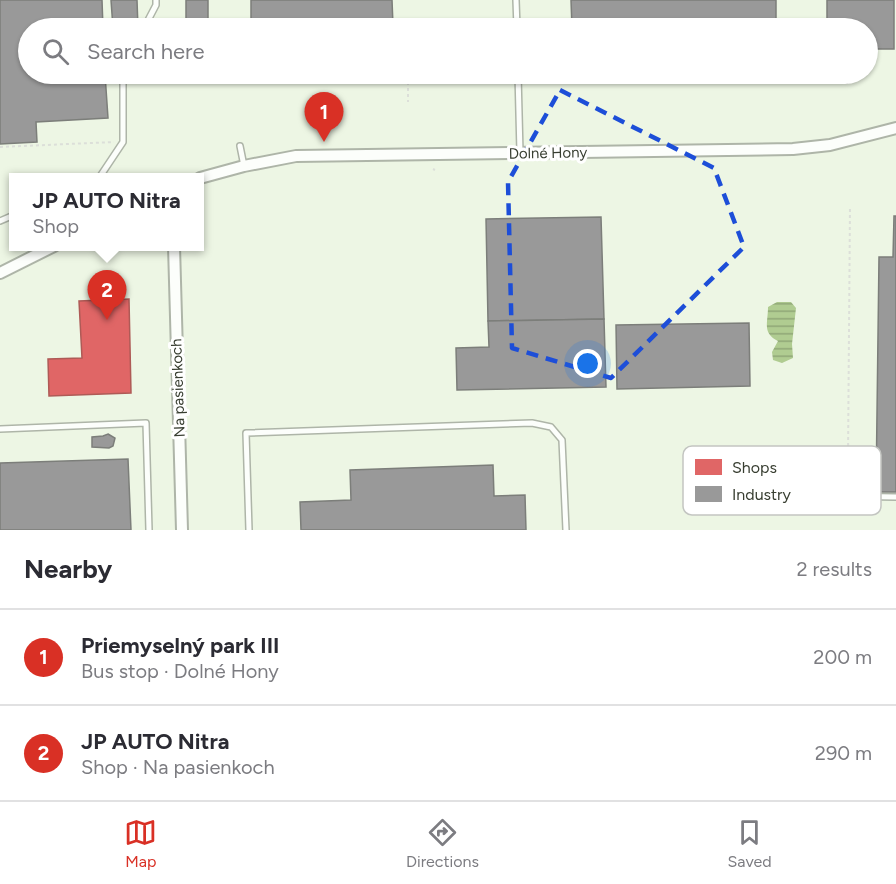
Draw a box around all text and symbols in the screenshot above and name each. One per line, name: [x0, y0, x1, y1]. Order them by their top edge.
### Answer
search box: [18, 18, 878, 84]
icon: search: [39, 35, 72, 68]
text: Search here: [87, 38, 205, 65]
pin: 1: [304, 92, 344, 142]
street label: Dolné Hony: [508, 143, 588, 163]
popup: [9, 173, 204, 251]
text: JP AUTO Nitra: [32, 187, 181, 214]
text: Shop: [32, 214, 79, 238]
pin: 2: [88, 270, 126, 320]
street label: Na pasienkoch: [167, 338, 189, 438]
your location: [573, 349, 602, 378]
legend: [683, 446, 881, 515]
text: Shops: [732, 458, 777, 477]
text: Industry: [732, 485, 791, 504]
text: Nearby: [24, 553, 112, 585]
text: 2 results: [796, 557, 872, 581]
text: Priemyselný park III: [81, 632, 279, 659]
text: 1: [39, 645, 48, 669]
text: 200 m: [813, 645, 872, 669]
text: Bus stop · Dolné Hony: [81, 659, 279, 683]
text: JP AUTO Nitra: [81, 728, 229, 755]
text: 2: [38, 741, 49, 765]
text: 290 m: [815, 741, 872, 765]
text: Shop · Na pasienkoch: [81, 755, 275, 779]
tab: Map: [124, 816, 157, 871]
tab: Directions: [406, 816, 479, 871]
tab: Saved: [728, 816, 772, 871]

